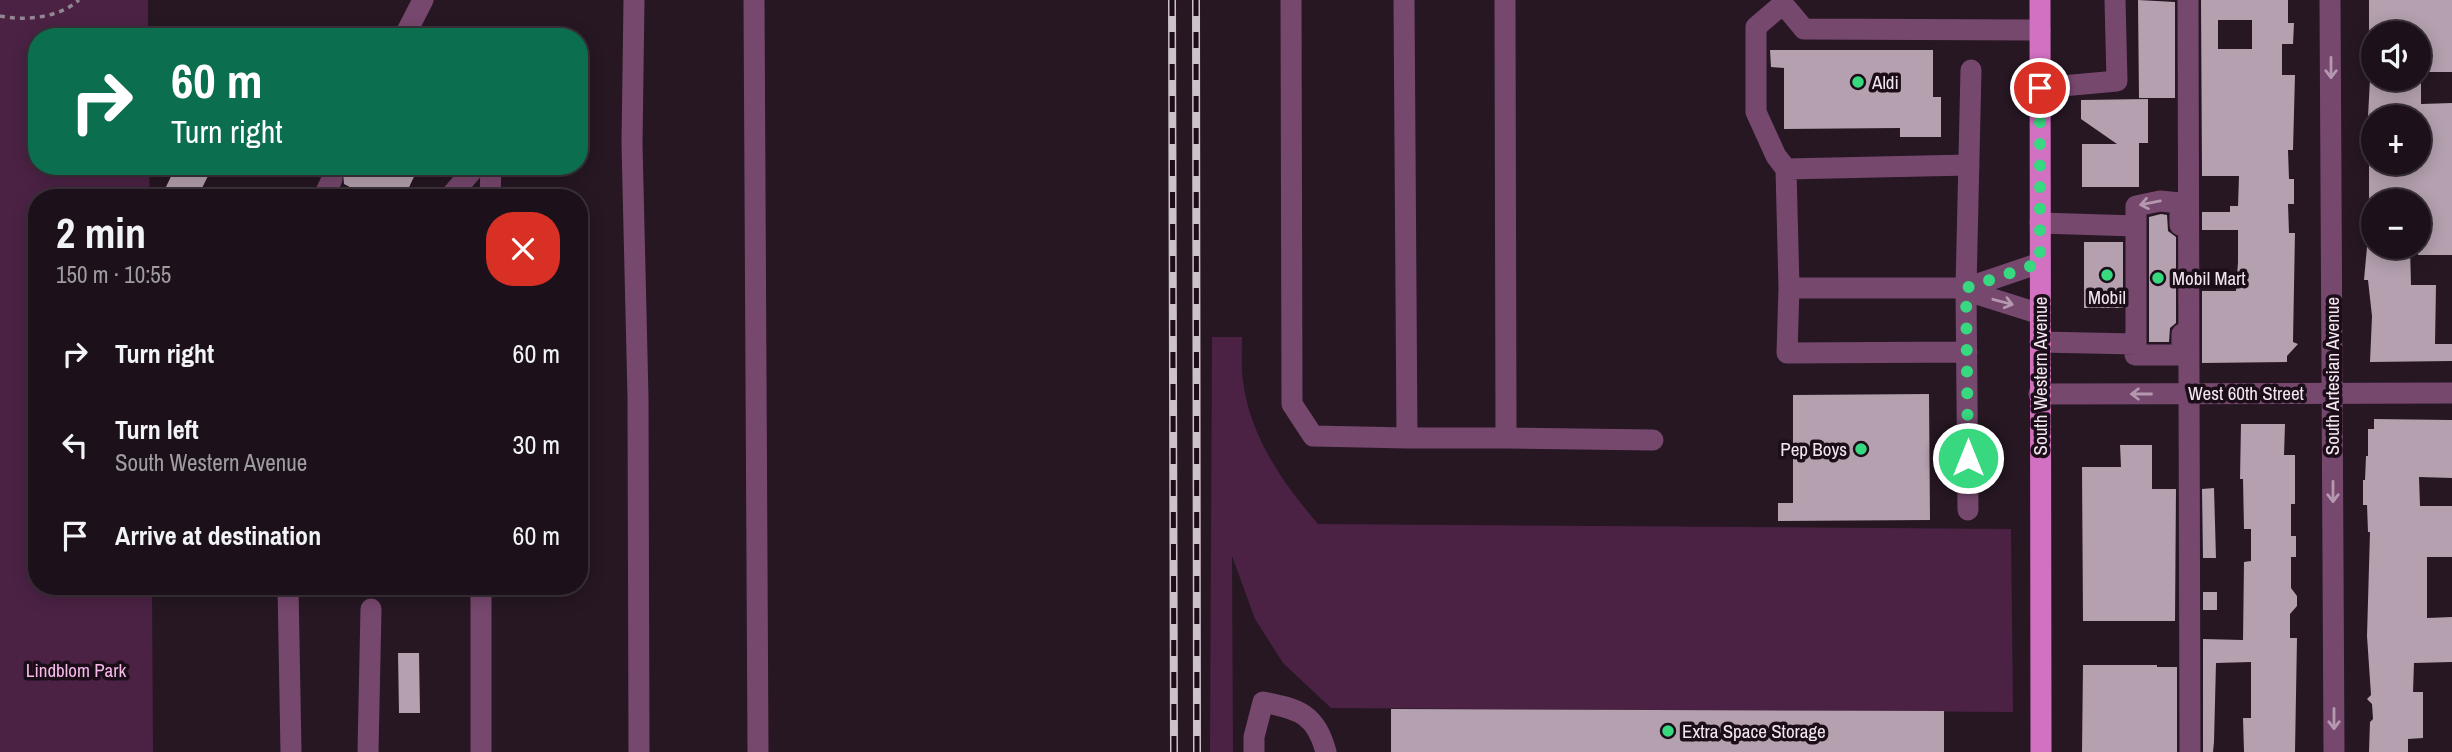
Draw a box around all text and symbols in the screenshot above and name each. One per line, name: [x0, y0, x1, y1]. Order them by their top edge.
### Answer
map controls: [2361, 21, 2431, 259]
button: sound: [2361, 21, 2431, 91]
text: 60 m: [171, 47, 263, 113]
icon: right: [56, 56, 147, 147]
one-way arrow: [2324, 56, 2338, 79]
pin: [2010, 58, 2070, 118]
place label: Aldi: [1871, 69, 1899, 95]
icon: arrive: [2021, 69, 2059, 107]
marker: Aldi: [1850, 74, 1866, 90]
button: +: [2361, 105, 2431, 175]
text: Turn right: [171, 110, 283, 153]
button: −: [2361, 189, 2431, 259]
one-way arrow: [2139, 197, 2162, 210]
text: 2 min: [56, 205, 146, 261]
button: close: [486, 212, 560, 286]
text: 150 m · 10:55: [56, 259, 171, 290]
place label: Mobil Mart: [2172, 265, 2246, 291]
marker: Mobil: [2099, 267, 2115, 283]
marker: Mobil Mart: [2150, 270, 2166, 286]
place label: Mobil: [2088, 284, 2126, 310]
one-way arrow: [1991, 296, 2013, 309]
street label: South Western Avenue: [2027, 297, 2053, 455]
street label: South Artesian Avenue: [2319, 297, 2345, 455]
icon: right: [56, 335, 94, 373]
text: Turn right: [115, 336, 214, 371]
text: 60 m: [513, 336, 560, 371]
street label: West 60th Street: [2188, 380, 2305, 406]
one-way arrow: [2130, 387, 2153, 401]
text: Turn left: [115, 412, 199, 447]
position arrow: [1931, 421, 2005, 495]
icon: left: [56, 426, 94, 464]
text: 30 m: [513, 427, 560, 462]
place label: Pep Boys: [1780, 436, 1847, 462]
marker: Pep Boys: [1853, 441, 1869, 457]
text: South Western Avenue: [115, 447, 307, 478]
one-way arrow: [2326, 480, 2340, 503]
icon: arrive: [56, 517, 94, 555]
text: Arrive at destination: [115, 518, 321, 553]
text: 60 m: [513, 518, 560, 553]
park label: Lindblom Park: [26, 657, 126, 683]
one-way arrow: [2327, 707, 2341, 730]
place label: Extra Space Storage: [1682, 718, 1826, 744]
marker: Extra Space Storage: [1660, 723, 1676, 739]

